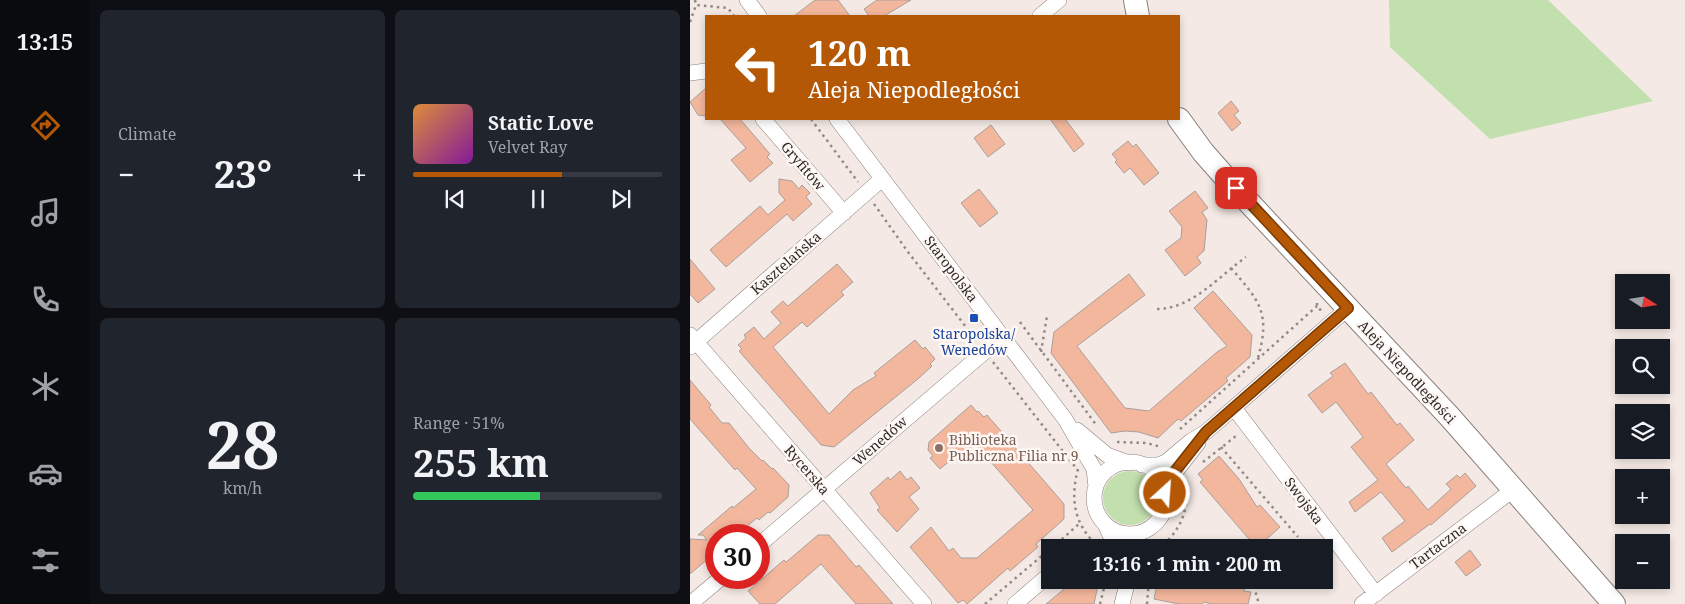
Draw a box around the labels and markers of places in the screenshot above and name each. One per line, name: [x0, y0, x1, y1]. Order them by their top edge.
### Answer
pin: [1215, 167, 1257, 209]
marker: Staropolska/ Wenedów: [968, 312, 980, 324]
place label: Staropolska/ Wenedów: [933, 324, 1016, 359]
place label: Biblioteka Publiczna Filia nr 9: [949, 430, 1079, 465]
marker: Biblioteka Publiczna Filia nr 9: [933, 442, 945, 454]

